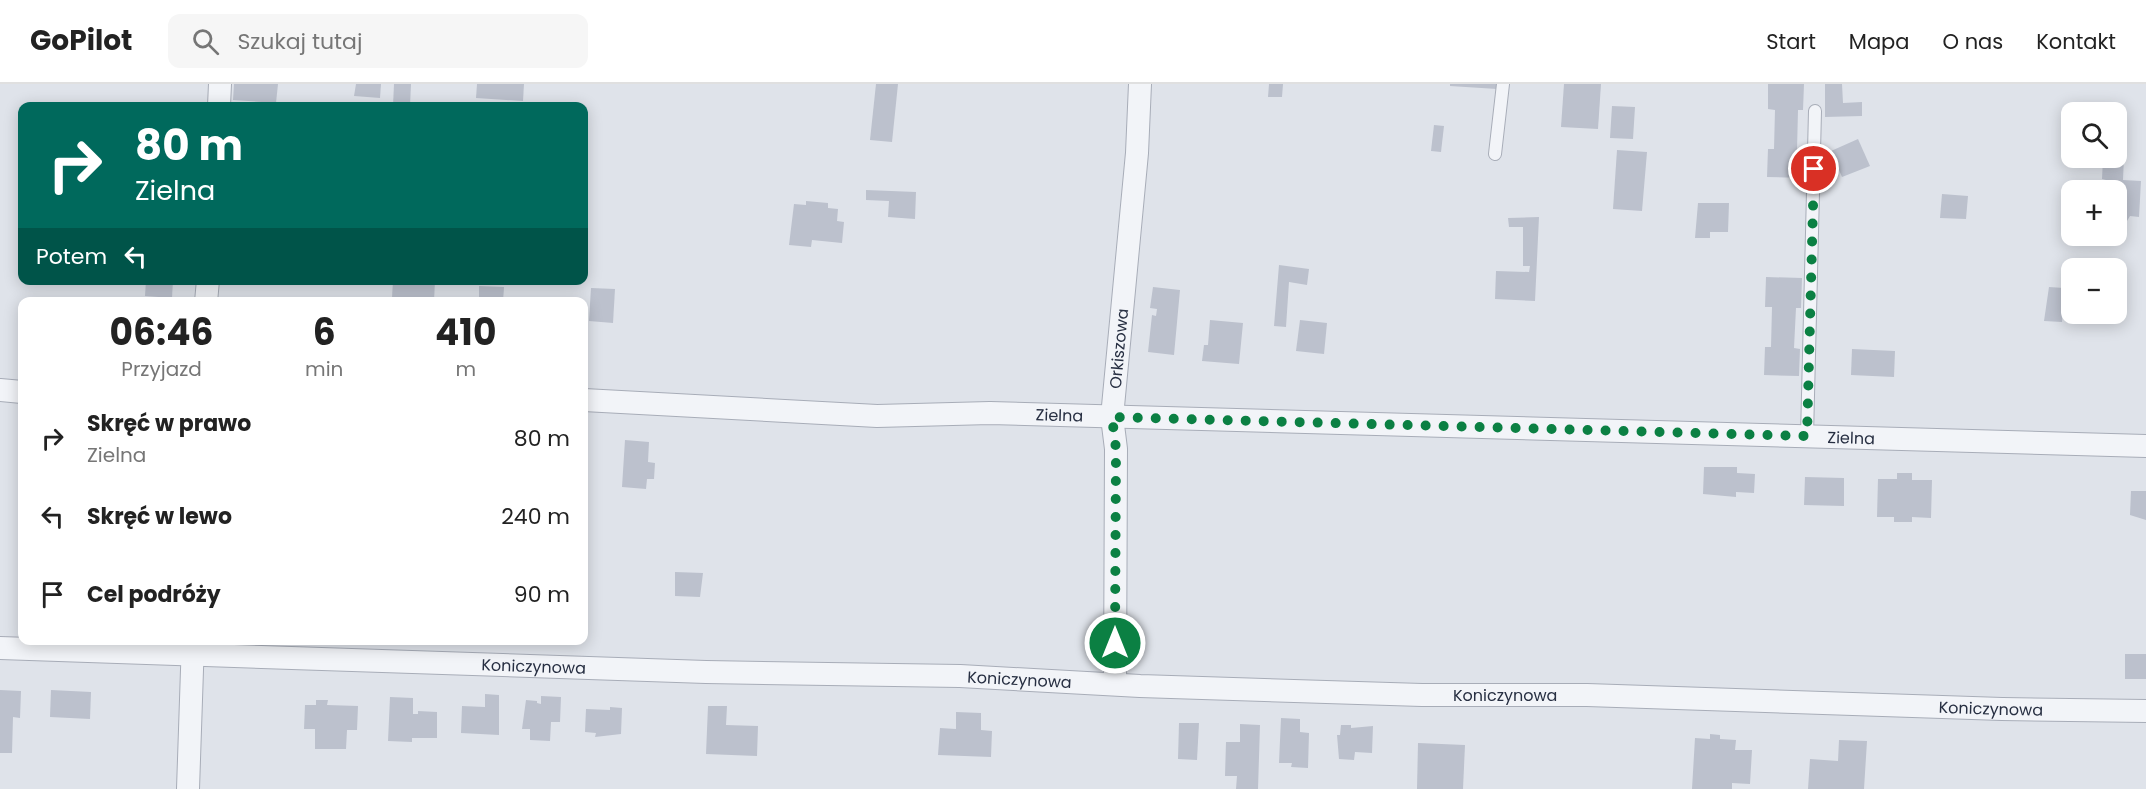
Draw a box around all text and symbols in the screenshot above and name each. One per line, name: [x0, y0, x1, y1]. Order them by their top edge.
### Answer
search box: [168, 14, 588, 68]
text: GoPilot: [30, 21, 132, 60]
icon: search: [189, 25, 222, 58]
text: Szukaj tutaj: [237, 26, 362, 57]
text: Start: [1766, 27, 1816, 56]
text: Mapa: [1849, 27, 1910, 56]
text: O nas: [1943, 27, 2003, 56]
text: Kontakt: [2036, 27, 2116, 56]
map controls: [2061, 102, 2127, 324]
button: search: [2061, 102, 2127, 168]
text: 80 m: [135, 116, 243, 175]
icon: right: [36, 126, 114, 204]
pin: [1788, 143, 1839, 194]
icon: arrive: [1797, 152, 1830, 185]
text: Zielna: [135, 172, 215, 209]
button: +: [2061, 180, 2127, 246]
icon: left: [119, 240, 152, 273]
text: Potem: [36, 241, 107, 272]
button: −: [2061, 258, 2127, 324]
text: 06:46: [110, 307, 214, 358]
text: 6: [313, 307, 336, 358]
text: 410: [435, 307, 496, 358]
street label: Orkiszowa: [1104, 307, 1134, 390]
text: Przyjazd: [121, 355, 202, 383]
text: min: [305, 355, 343, 383]
text: m: [455, 355, 476, 383]
street label: Zielna: [1035, 403, 1084, 428]
text: Skręć w prawo: [87, 408, 251, 439]
icon: right: [36, 422, 69, 455]
text: 80 m: [514, 423, 570, 454]
street label: Zielna: [1827, 426, 1875, 450]
text: Zielna: [87, 441, 146, 469]
icon: left: [36, 500, 69, 533]
text: Skręć w lewo: [87, 501, 232, 532]
text: 240 m: [501, 501, 570, 532]
icon: arrive: [36, 578, 69, 611]
text: Cel podróży: [87, 579, 221, 610]
text: 90 m: [514, 579, 570, 610]
position arrow: [1083, 611, 1147, 675]
street label: Koniczynowa: [481, 653, 586, 680]
street label: Koniczynowa: [967, 665, 1072, 694]
street label: Koniczynowa: [1453, 684, 1557, 707]
street label: Koniczynowa: [1938, 696, 2043, 722]

